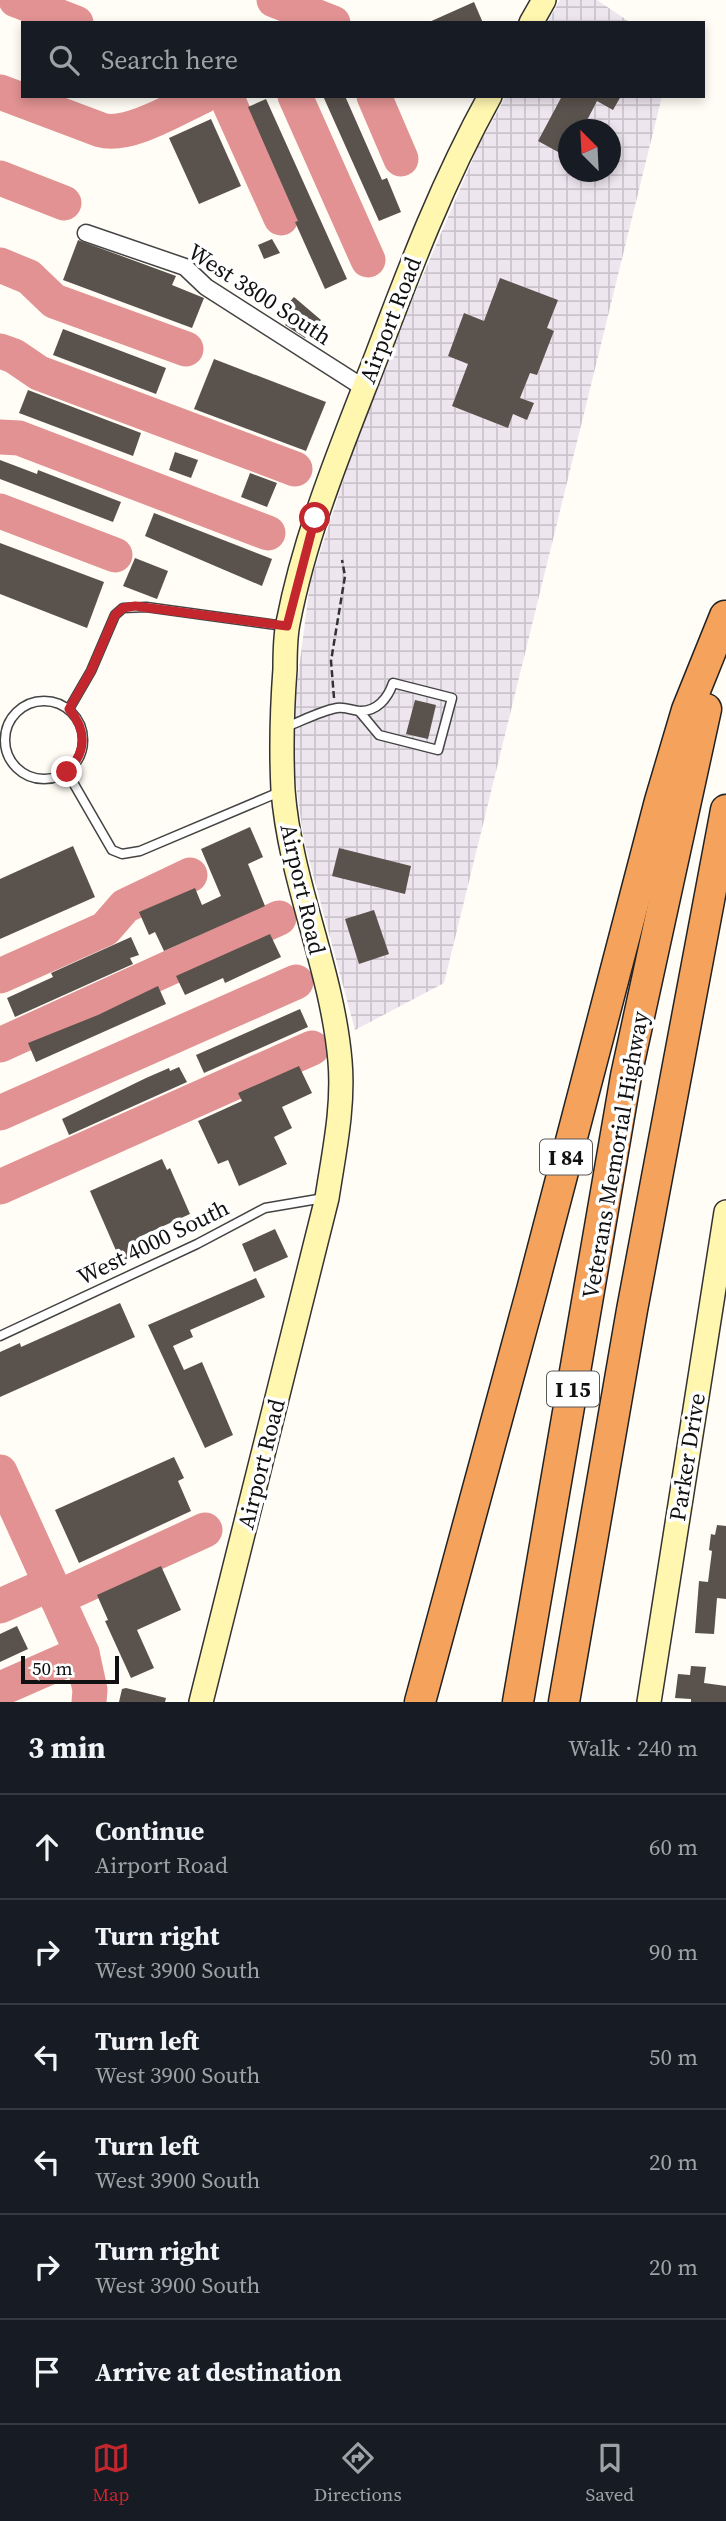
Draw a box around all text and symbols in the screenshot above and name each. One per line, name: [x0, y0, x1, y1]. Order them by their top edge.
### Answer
search box: [21, 21, 705, 98]
icon: search: [45, 41, 83, 79]
text: Search here: [101, 42, 238, 78]
north arrow: [558, 119, 621, 182]
street label: West 3800 South: [182, 236, 338, 353]
street label: Airport Road: [351, 252, 429, 388]
route start: [299, 502, 330, 533]
route end: [51, 756, 82, 787]
street label: Airport Road: [272, 821, 334, 957]
street label: Veterans Memorial Highway: [574, 1009, 656, 1301]
road number: I 84: [540, 1140, 592, 1174]
street label: West 4000 South: [72, 1191, 234, 1293]
road number: I 15: [547, 1372, 599, 1406]
street label: Parker Drive: [661, 1391, 713, 1523]
street label: Airport Road: [229, 1396, 293, 1532]
scale bar: [21, 1653, 119, 1685]
text: 50 m: [32, 1655, 73, 1681]
text: 3 min: [28, 1727, 106, 1768]
text: Walk · 240 m: [568, 1732, 698, 1764]
text: Continue: [95, 1813, 204, 1849]
icon: ahead: [28, 1828, 66, 1866]
text: 60 m: [649, 1831, 698, 1863]
text: Airport Road: [95, 1849, 228, 1881]
text: Turn right: [95, 1918, 219, 1954]
icon: right: [28, 1933, 66, 1971]
text: 90 m: [649, 1936, 698, 1968]
text: West 3900 South: [95, 1954, 260, 1986]
text: Turn left: [95, 2023, 199, 2059]
icon: left: [28, 2038, 66, 2076]
text: 50 m: [649, 2041, 698, 2073]
text: West 3900 South: [95, 2059, 260, 2091]
text: Turn left: [95, 2128, 199, 2164]
icon: left: [28, 2143, 66, 2181]
text: 20 m: [649, 2146, 698, 2178]
text: West 3900 South: [95, 2164, 260, 2196]
text: Turn right: [95, 2233, 219, 2269]
icon: right: [28, 2248, 66, 2286]
text: 20 m: [649, 2251, 698, 2283]
text: West 3900 South: [95, 2269, 260, 2301]
icon: arrive: [28, 2353, 66, 2391]
text: Arrive at destination: [95, 2354, 342, 2390]
tab: Map: [92, 2439, 130, 2507]
tab: Directions: [314, 2439, 402, 2507]
tab: Saved: [585, 2439, 634, 2507]

